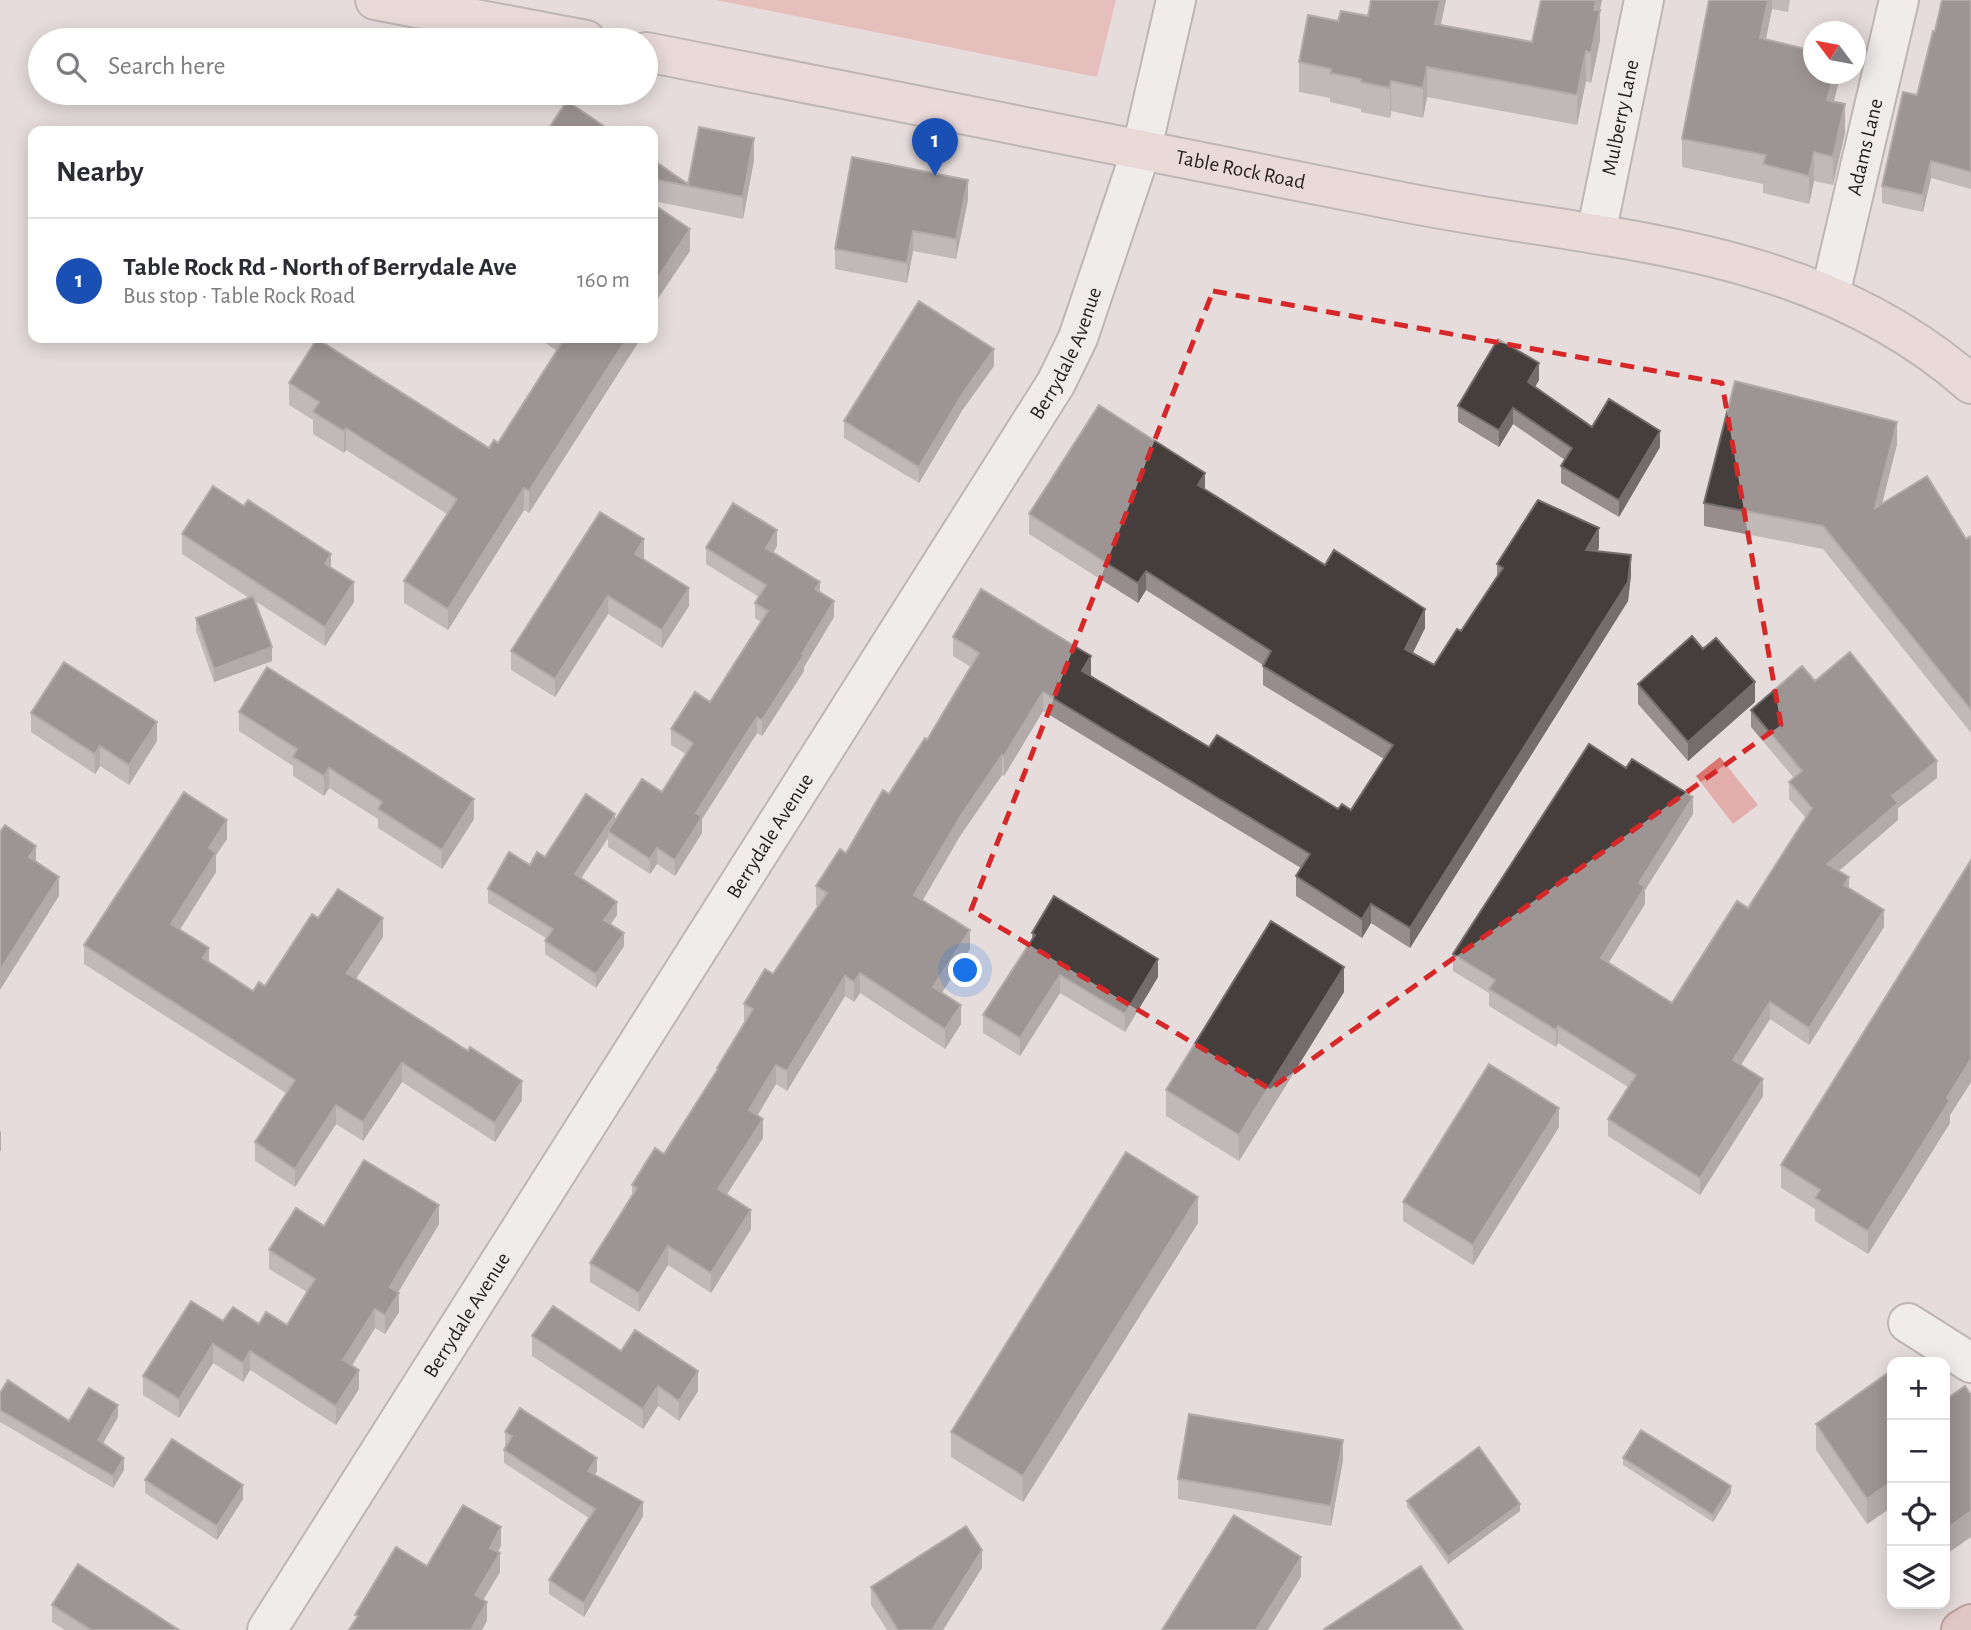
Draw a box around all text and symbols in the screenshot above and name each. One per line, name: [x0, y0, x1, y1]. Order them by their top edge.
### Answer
north arrow: [1803, 21, 1866, 84]
search box: [28, 28, 658, 105]
icon: search: [52, 48, 90, 86]
text: Search here: [108, 53, 226, 79]
street label: Mulberry Lane: [1598, 58, 1642, 177]
street label: Adams Lane: [1843, 96, 1886, 198]
pin: 1: [912, 118, 958, 176]
street label: Table Rock Road: [1174, 146, 1307, 192]
text: Nearby: [56, 157, 144, 187]
text: Table Rock Rd - North of Berrydale Ave: [123, 254, 517, 280]
text: 1: [75, 269, 83, 292]
text: 160 m: [577, 269, 630, 292]
street label: Berrydale Avenue: [1026, 284, 1105, 423]
text: Bus stop · Table Rock Road: [123, 285, 355, 308]
street label: Berrydale Avenue: [722, 769, 817, 902]
your location: [948, 953, 982, 987]
street label: Berrydale Avenue: [419, 1249, 514, 1381]
map controls: [1887, 1357, 1950, 1609]
button: +: [1887, 1357, 1950, 1420]
button: −: [1887, 1420, 1950, 1483]
button: locate: [1887, 1483, 1950, 1546]
button: layers: [1887, 1546, 1950, 1609]

